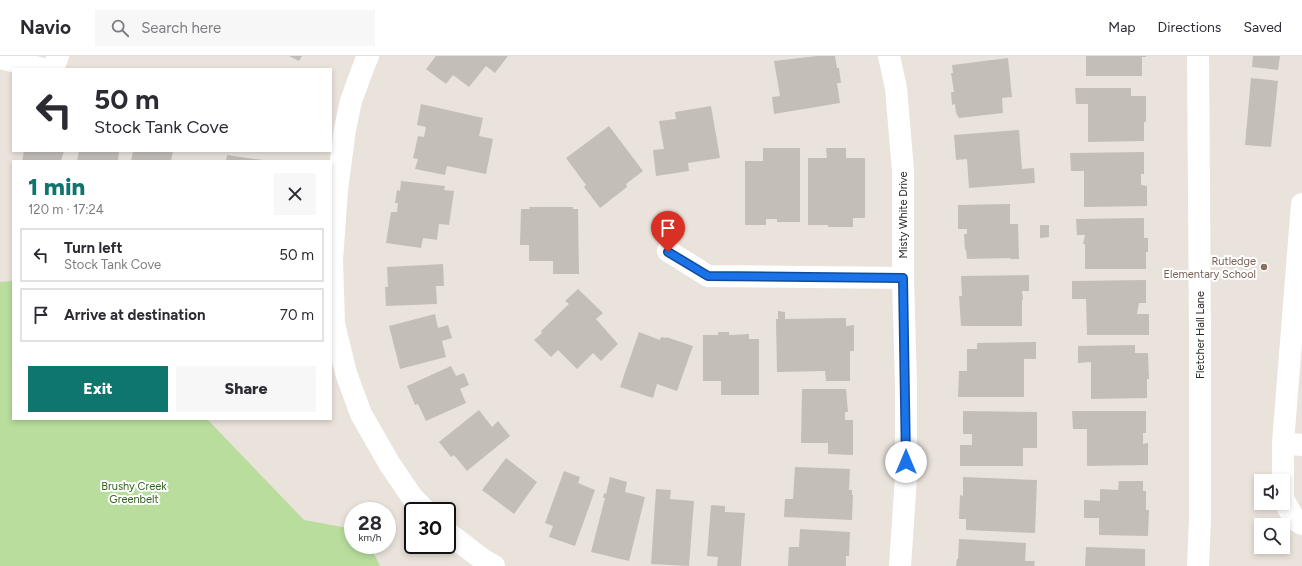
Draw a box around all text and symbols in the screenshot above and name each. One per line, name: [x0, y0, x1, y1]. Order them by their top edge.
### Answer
search box: [95, 10, 375, 46]
text: Navio: [20, 16, 71, 39]
icon: search: [109, 17, 131, 39]
text: Search here: [141, 19, 221, 37]
text: Map: [1108, 19, 1136, 36]
text: Directions: [1158, 19, 1221, 36]
text: Saved: [1243, 19, 1282, 36]
text: 50 m: [94, 82, 160, 116]
icon: left: [28, 84, 80, 136]
text: Stock Tank Cove: [94, 116, 229, 138]
street label: Misty White Drive: [897, 171, 910, 259]
text: 1 min: [28, 172, 85, 201]
button: close: [274, 173, 316, 215]
text: 120 m · 17:24: [28, 202, 104, 217]
pin: [651, 211, 685, 252]
icon: arrive: [657, 217, 679, 239]
text: Turn left: [64, 239, 122, 257]
icon: left: [30, 244, 52, 266]
text: 50 m: [279, 246, 314, 264]
place label: Rutledge Elementary School: [1164, 255, 1256, 281]
text: Stock Tank Cove: [64, 257, 161, 272]
marker: Rutledge Elementary School: [1259, 262, 1269, 272]
street label: Fletcher Hall Lane: [1194, 291, 1207, 379]
icon: arrive: [30, 304, 52, 326]
text: Arrive at destination: [64, 306, 205, 324]
text: 70 m: [280, 306, 314, 324]
button: Exit: [28, 366, 168, 412]
button: Share: [176, 366, 316, 412]
position arrow: [885, 441, 927, 483]
map controls: [1254, 474, 1290, 554]
button: sound: [1254, 474, 1290, 510]
park label: Brushy Creek Greenbelt: [101, 480, 167, 506]
speed limit sign: 30: [404, 502, 456, 554]
text: 28: [358, 511, 382, 535]
button: search: [1254, 518, 1290, 554]
text: km/h: [359, 531, 381, 544]

